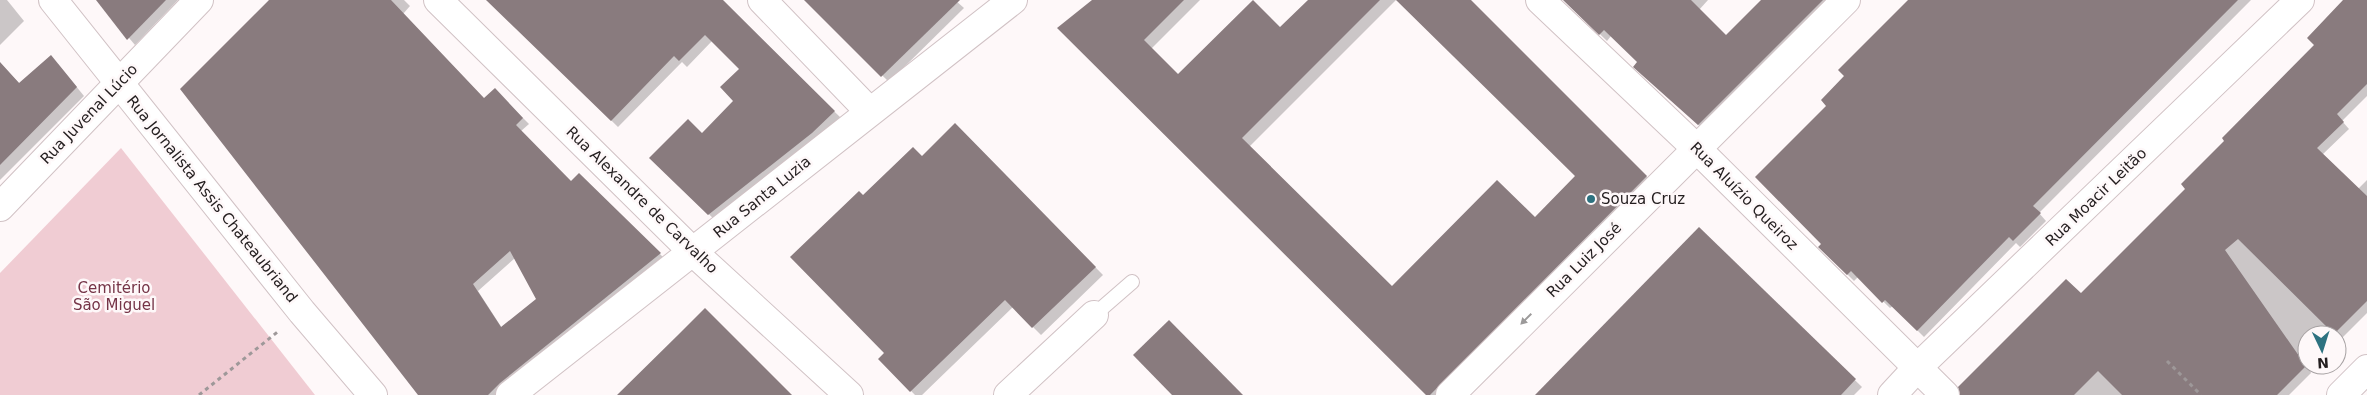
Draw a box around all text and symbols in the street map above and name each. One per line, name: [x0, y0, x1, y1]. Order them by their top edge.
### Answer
street label: Rua Juvenal Lúcio: [37, 60, 141, 168]
street label: Rua Jornalista Assis Chateaubriand: [123, 92, 301, 306]
street label: Rua Alexandre de Carvalho: [562, 123, 722, 277]
street label: Rua Aluízio Queiroz: [1686, 138, 1802, 254]
street label: Rua Moacir Leitão: [2042, 144, 2150, 250]
street label: Rua Santa Luzia: [710, 152, 814, 242]
place label: Souza Cruz: [1601, 190, 1685, 208]
marker: Souza Cruz: [1585, 193, 1597, 205]
street label: Rua Luiz José: [1543, 219, 1625, 301]
park label: Cemitério São Miguel: [73, 279, 155, 314]
one-way arrow: [1520, 312, 1532, 324]
north arrow: [2297, 325, 2347, 375]
text: N: [2317, 355, 2329, 371]

